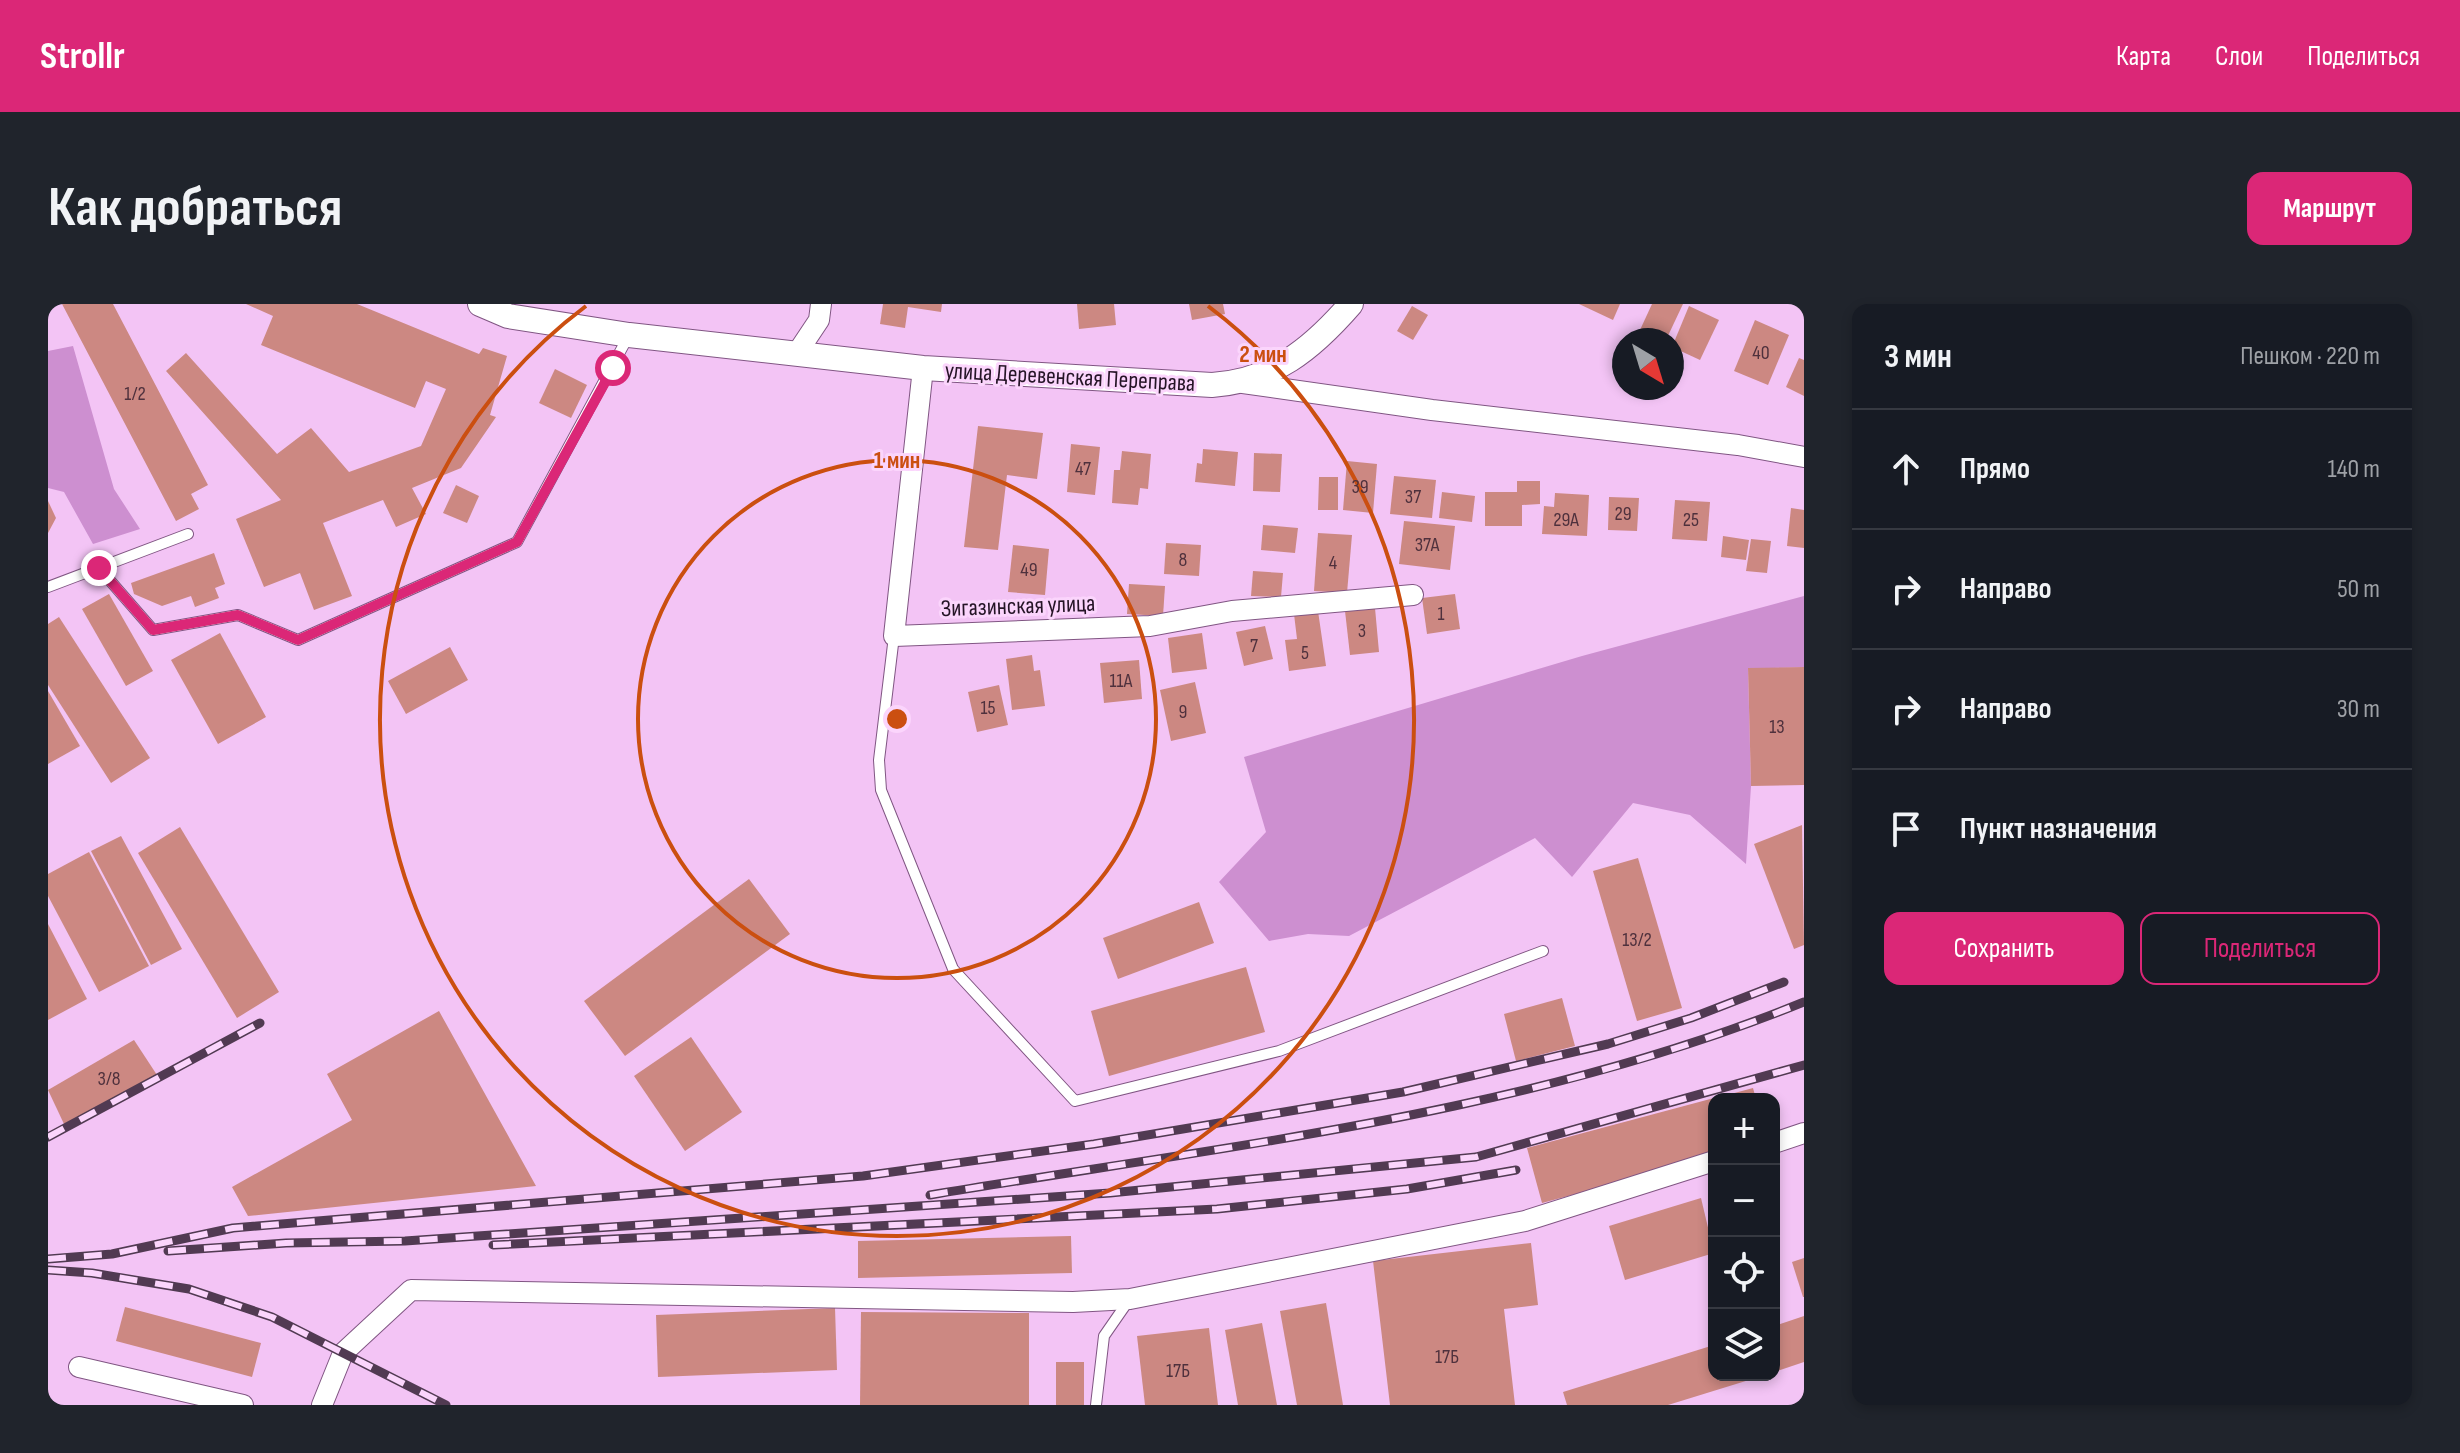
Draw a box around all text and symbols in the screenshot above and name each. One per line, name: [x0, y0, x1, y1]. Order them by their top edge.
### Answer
text: Strollr: [40, 34, 125, 79]
text: Карта: [2116, 40, 2171, 73]
text: Слои: [2215, 40, 2263, 73]
text: Поделиться: [2307, 40, 2420, 73]
button: Маршрут: [2247, 172, 2412, 245]
text: Как добраться: [48, 175, 342, 242]
north arrow: [1612, 328, 1684, 400]
text: 3 мин: [1884, 336, 1952, 377]
text: 2 мин: [1239, 340, 1287, 369]
house number: 40: [1752, 341, 1770, 365]
text: Пешком · 220 m: [2240, 341, 2380, 372]
route start: [595, 350, 631, 386]
street label: улица Деревенская Переправа: [944, 356, 1196, 398]
house number: 1/2: [124, 382, 146, 406]
text: 1 мин: [874, 446, 920, 475]
icon: ahead: [1884, 447, 1928, 491]
text: Прямо: [1960, 451, 2030, 487]
text: 140 m: [2328, 454, 2380, 485]
house number: 47: [1075, 457, 1091, 481]
house number: 39: [1351, 475, 1369, 499]
house number: 37: [1405, 485, 1421, 509]
house number: 29: [1614, 502, 1632, 526]
house number: 29А: [1553, 508, 1579, 532]
house number: 25: [1683, 508, 1699, 532]
house number: 37А: [1415, 533, 1440, 557]
house number: 8: [1179, 548, 1187, 572]
route end: [81, 550, 117, 586]
house number: 4: [1329, 551, 1337, 575]
house number: 49: [1020, 558, 1038, 582]
icon: right: [1884, 567, 1928, 611]
text: Направо: [1960, 571, 2052, 607]
text: 50 m: [2337, 574, 2380, 605]
street label: Зигазинская улица: [940, 589, 1096, 623]
house number: 1: [1438, 602, 1445, 626]
house number: 3: [1358, 619, 1366, 643]
house number: 7: [1250, 634, 1258, 658]
house number: 5: [1301, 641, 1309, 665]
house number: 11А: [1110, 669, 1133, 693]
icon: right: [1884, 687, 1928, 731]
text: Направо: [1960, 691, 2052, 727]
text: 30 m: [2337, 694, 2380, 725]
house number: 15: [980, 696, 996, 720]
house number: 9: [1179, 700, 1187, 724]
centre of rings: [883, 705, 911, 733]
house number: 13: [1769, 715, 1785, 739]
icon: arrive: [1884, 807, 1928, 851]
text: Пункт назначения: [1960, 811, 2157, 847]
button: Сохранить: [1884, 912, 2124, 985]
button: Поделиться: [2140, 912, 2380, 985]
house number: 13/2: [1622, 928, 1652, 952]
house number: 3/8: [98, 1067, 120, 1091]
map controls: [1708, 1093, 1780, 1381]
button: +: [1708, 1093, 1780, 1165]
button: −: [1708, 1165, 1780, 1237]
button: locate: [1708, 1237, 1780, 1309]
button: layers: [1708, 1309, 1780, 1381]
house number: 17Б: [1435, 1345, 1459, 1369]
house number: 17Б: [1166, 1359, 1190, 1383]

